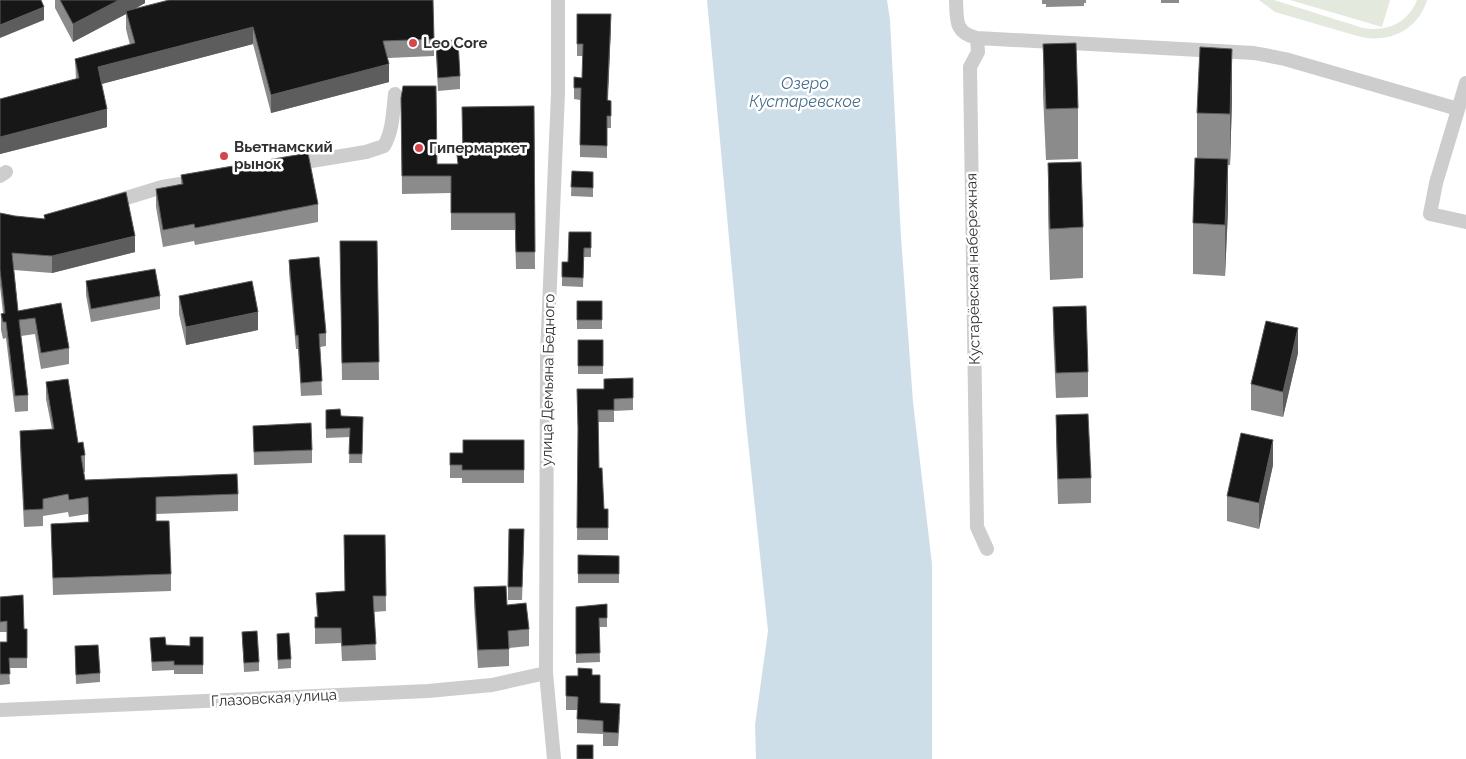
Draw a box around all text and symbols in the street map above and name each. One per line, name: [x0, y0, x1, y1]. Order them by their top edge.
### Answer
place label: Leo Core: [423, 34, 487, 52]
marker: Leo Core: [407, 37, 419, 49]
water label: Озеро Кустаревское: [749, 74, 861, 111]
place label: Вьетнамский рынок: [234, 138, 333, 173]
place label: Гипермаркет: [429, 139, 528, 157]
marker: Гипермаркет: [413, 142, 425, 154]
marker: Вьетнамский рынок: [218, 150, 230, 162]
street label: Кустарёвская набережная: [962, 173, 984, 365]
street label: улица Демьяна Бедного: [537, 293, 559, 466]
street label: Глазовская улица: [211, 686, 337, 710]

